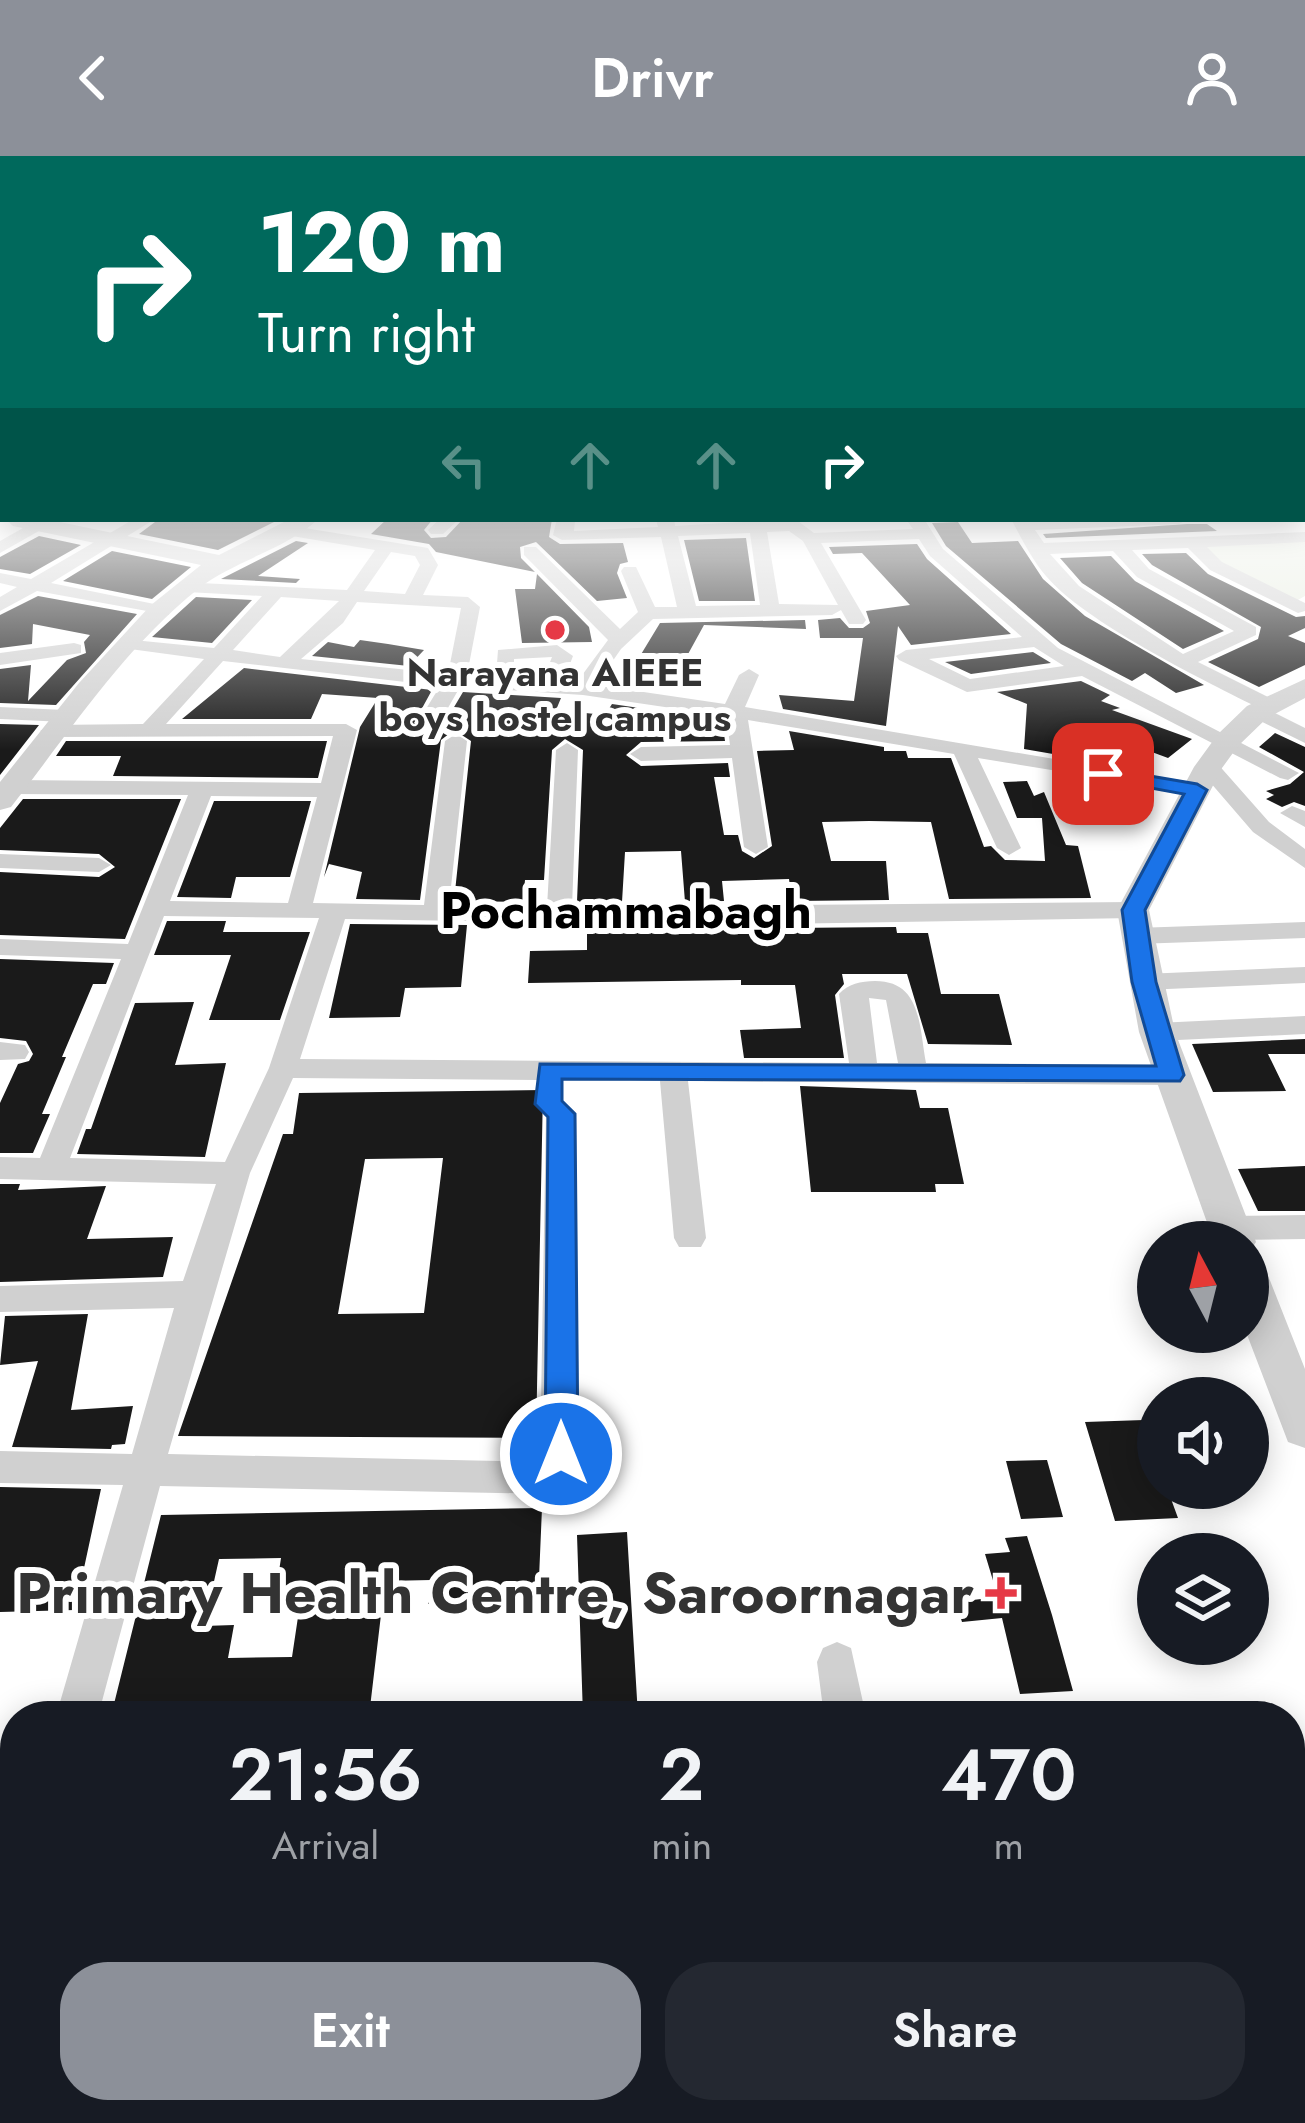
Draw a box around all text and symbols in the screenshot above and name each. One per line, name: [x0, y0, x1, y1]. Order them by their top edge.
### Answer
text: Drivr: [591, 39, 714, 117]
icon: back: [60, 45, 126, 111]
icon: person: [1179, 45, 1245, 111]
text: 120 m: [258, 182, 506, 304]
icon: right: [60, 204, 216, 360]
text: Turn right: [258, 294, 475, 372]
icon: left: [431, 432, 497, 498]
icon: ahead: [557, 432, 623, 498]
icon: ahead: [683, 432, 749, 498]
icon: right: [809, 432, 875, 498]
marker: Narayana AIEEE boys hostel campus: [542, 617, 568, 643]
place label: Narayana AIEEE boys hostel campus: [379, 644, 731, 746]
pin: [1052, 723, 1154, 825]
icon: arrive: [1070, 741, 1136, 807]
district label: Pochammabagh: [440, 873, 812, 947]
north arrow: [1137, 1221, 1269, 1353]
map controls: [1137, 1221, 1269, 1665]
button: sound: [1137, 1377, 1269, 1509]
position arrow: [498, 1391, 624, 1517]
button: layers: [1137, 1533, 1269, 1665]
place label: Primary Health Centre, Saroornagar: [16, 1552, 975, 1634]
marker: Primary Health Centre, Saroornagar: [985, 1577, 1017, 1609]
text: 21:56: [229, 1723, 423, 1827]
text: 2: [659, 1723, 704, 1827]
text: 470: [941, 1723, 1076, 1827]
text: Arrival: [272, 1817, 379, 1874]
text: min: [651, 1817, 712, 1874]
text: m: [993, 1817, 1024, 1874]
button: Exit: [60, 1962, 641, 2100]
button: Share: [665, 1962, 1245, 2100]

